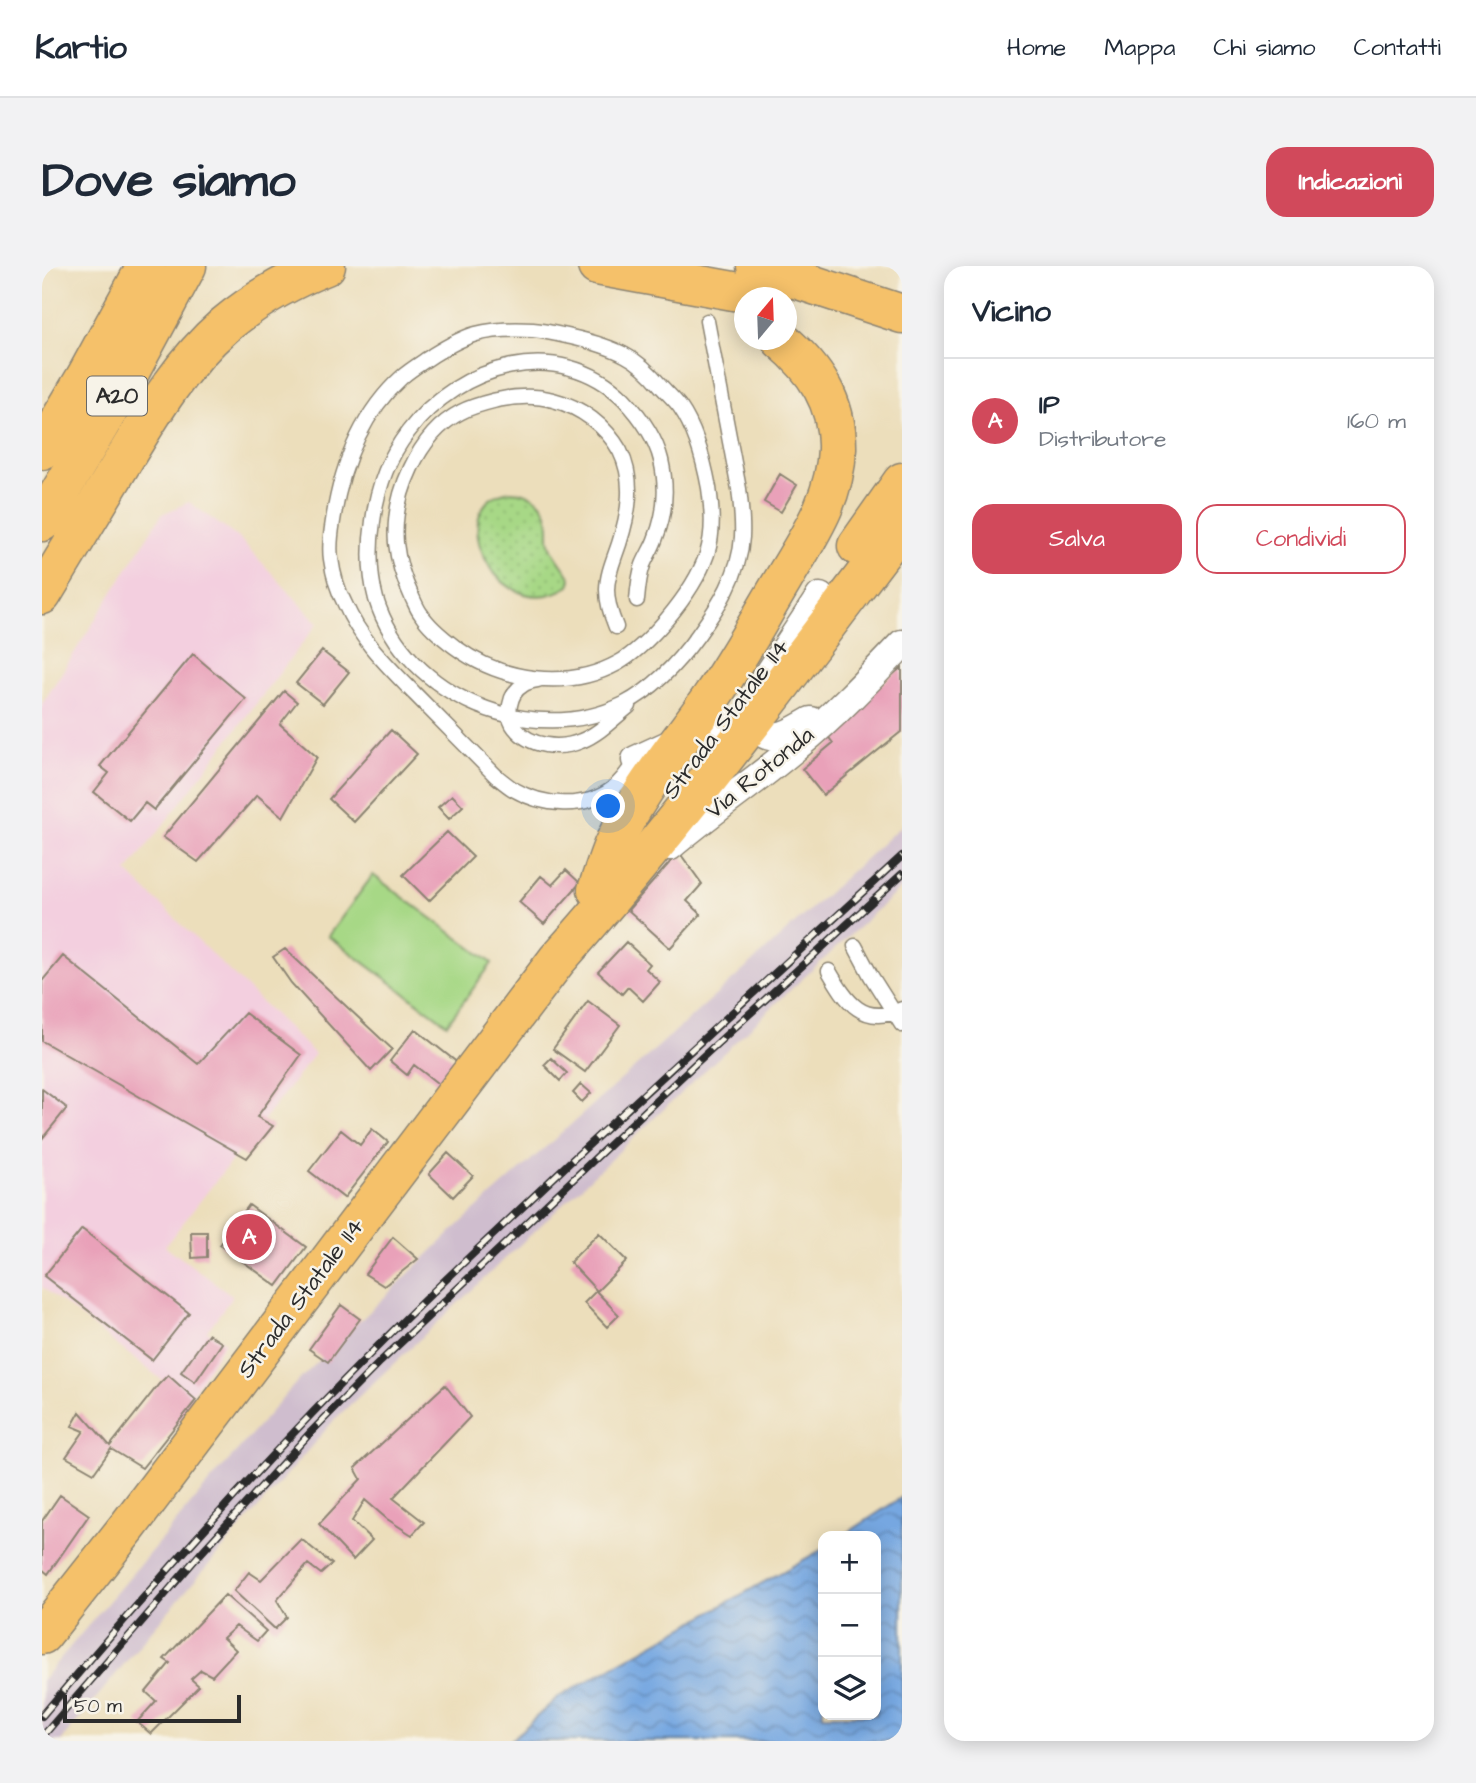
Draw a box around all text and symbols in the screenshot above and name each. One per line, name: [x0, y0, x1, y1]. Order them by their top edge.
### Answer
text: Kartio: [35, 25, 127, 71]
text: Home: [1007, 31, 1066, 65]
text: Mappa: [1104, 31, 1175, 65]
text: Chi siamo: [1213, 31, 1316, 65]
text: Contatti: [1354, 31, 1441, 65]
button: Indicazioni: [1266, 147, 1434, 217]
text: Dove siamo: [42, 148, 296, 216]
north arrow: [734, 287, 797, 350]
text: Vicino: [972, 291, 1051, 333]
road number: A20: [87, 377, 147, 416]
text: IP: [1039, 387, 1060, 423]
text: A: [988, 405, 1002, 437]
text: 160 m: [1347, 405, 1406, 437]
text: Distributore: [1039, 423, 1166, 455]
button: Salva: [972, 504, 1182, 574]
button: Condividi: [1196, 504, 1406, 574]
street label: Strada Statale 114: [654, 632, 798, 806]
street label: Via Rotonda: [698, 719, 822, 827]
your location: [591, 789, 625, 823]
pin: A: [226, 1211, 272, 1263]
street label: Strada Statale 114: [229, 1211, 373, 1385]
map controls: [818, 1531, 881, 1720]
button: +: [818, 1531, 881, 1594]
button: −: [818, 1594, 881, 1657]
button: layers: [818, 1657, 881, 1720]
scale bar: [63, 1692, 242, 1724]
text: 50 m: [74, 1693, 122, 1720]

